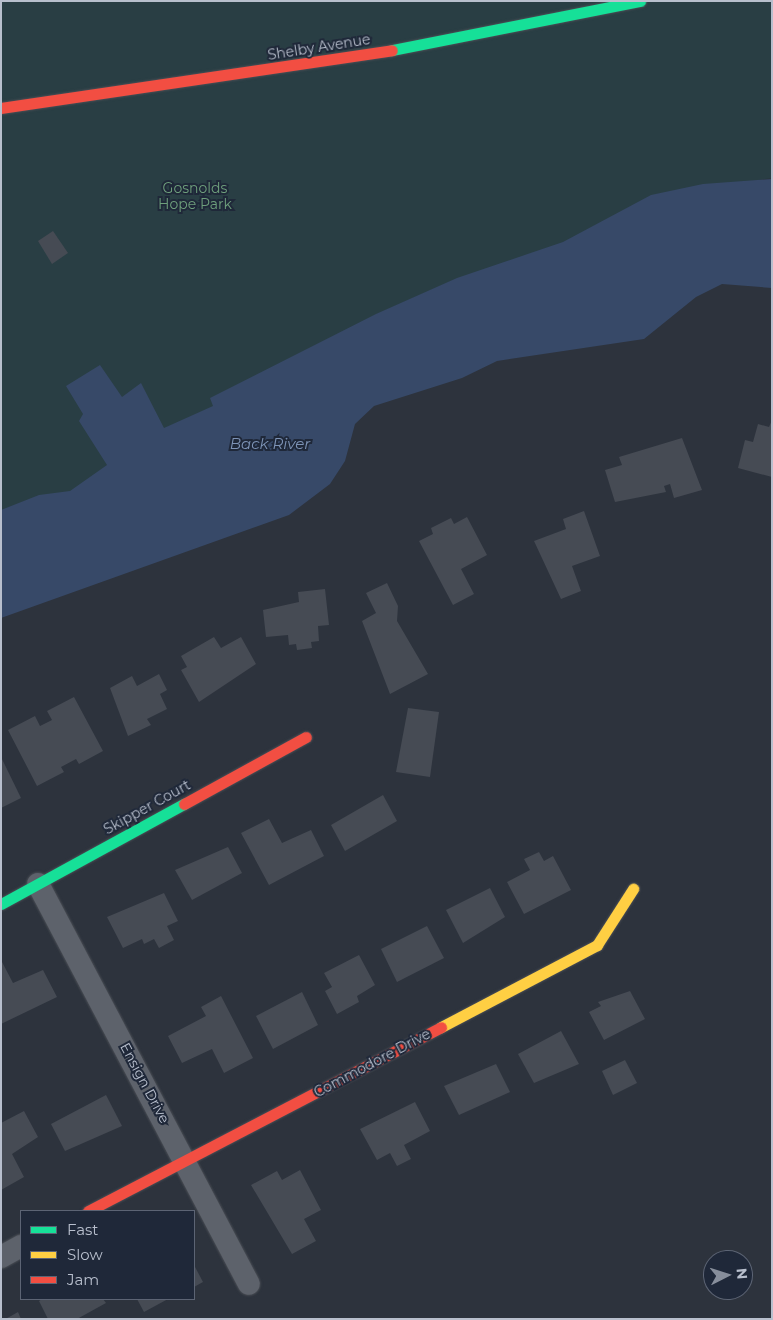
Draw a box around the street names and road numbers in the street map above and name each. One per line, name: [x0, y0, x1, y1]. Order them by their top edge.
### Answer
street label: Shelby Avenue: [266, 31, 372, 63]
street label: Skipper Court: [101, 776, 193, 838]
street label: Commodore Drive: [311, 1025, 433, 1101]
street label: Ensign Drive: [117, 1040, 173, 1126]

